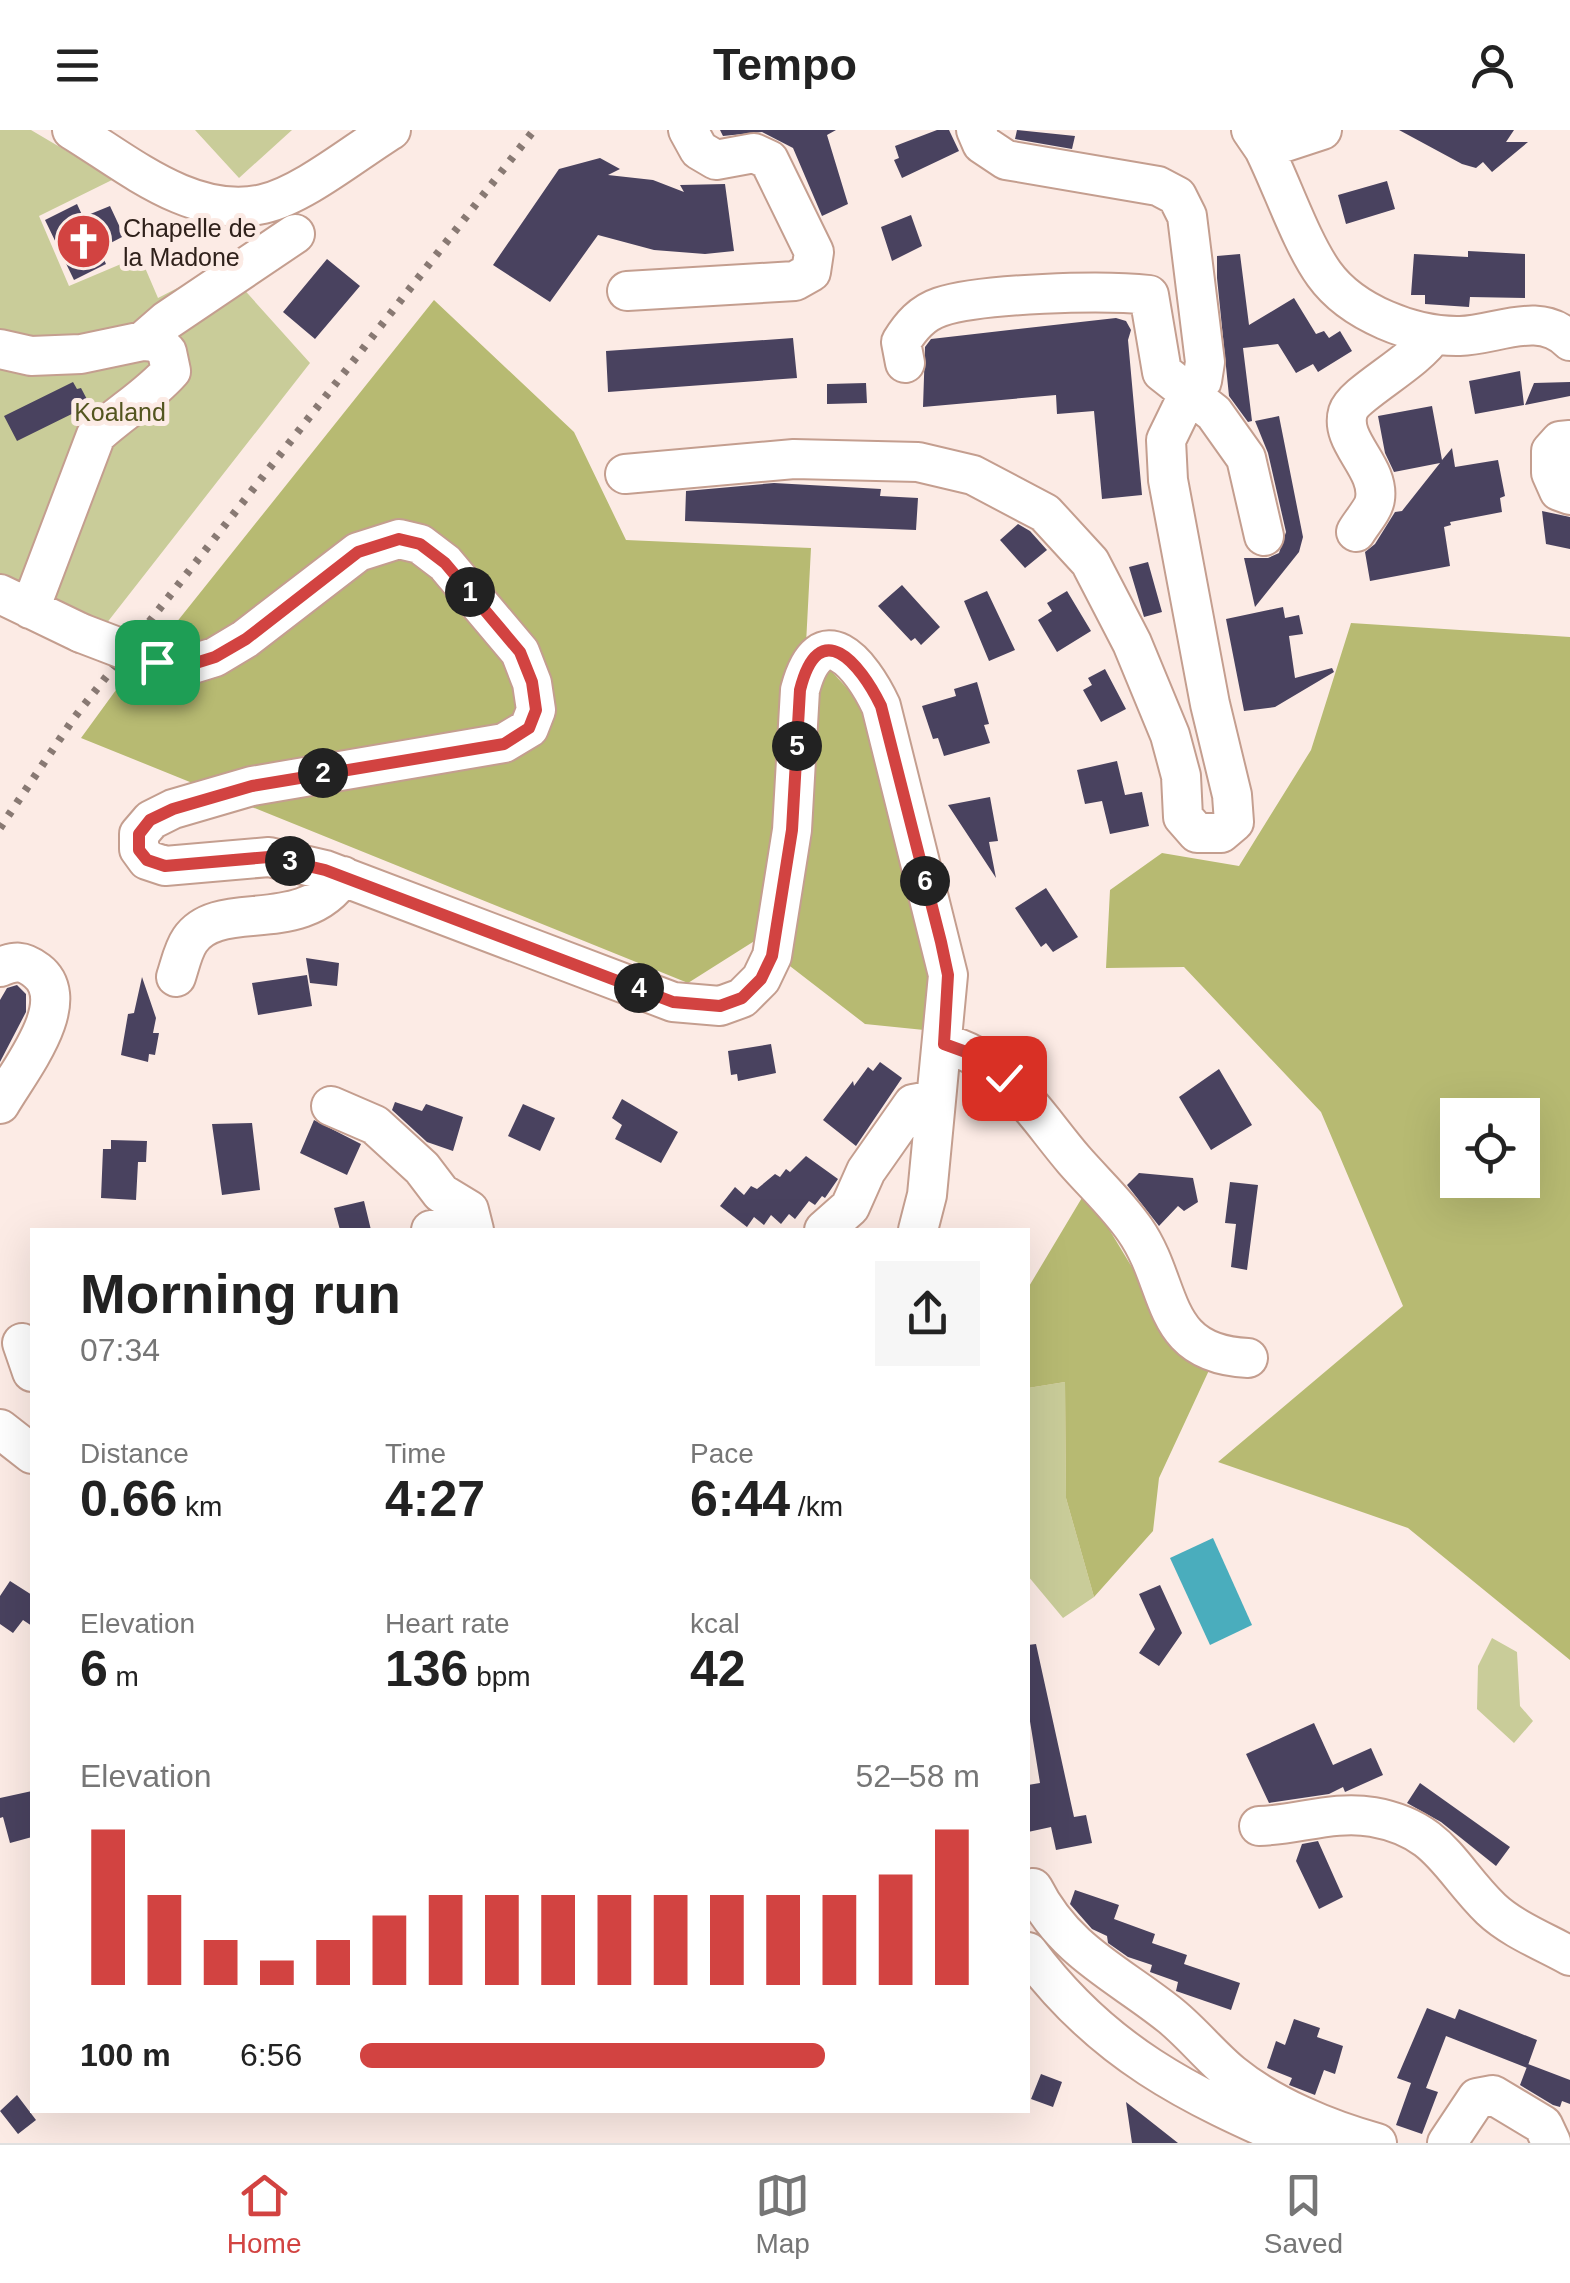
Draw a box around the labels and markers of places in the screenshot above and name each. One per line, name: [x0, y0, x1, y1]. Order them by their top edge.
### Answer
church icon: Chapelle de la Madone: [54, 212, 114, 272]
place label: Chapelle de la Madone: [123, 214, 256, 271]
pin: 1: [445, 567, 495, 617]
pin: [115, 620, 200, 705]
pin: 5: [772, 721, 822, 771]
pin: 2: [298, 748, 348, 798]
pin: 3: [265, 836, 315, 886]
pin: 6: [900, 856, 950, 906]
pin: 4: [614, 963, 664, 1013]
pin: [962, 1036, 1047, 1121]

